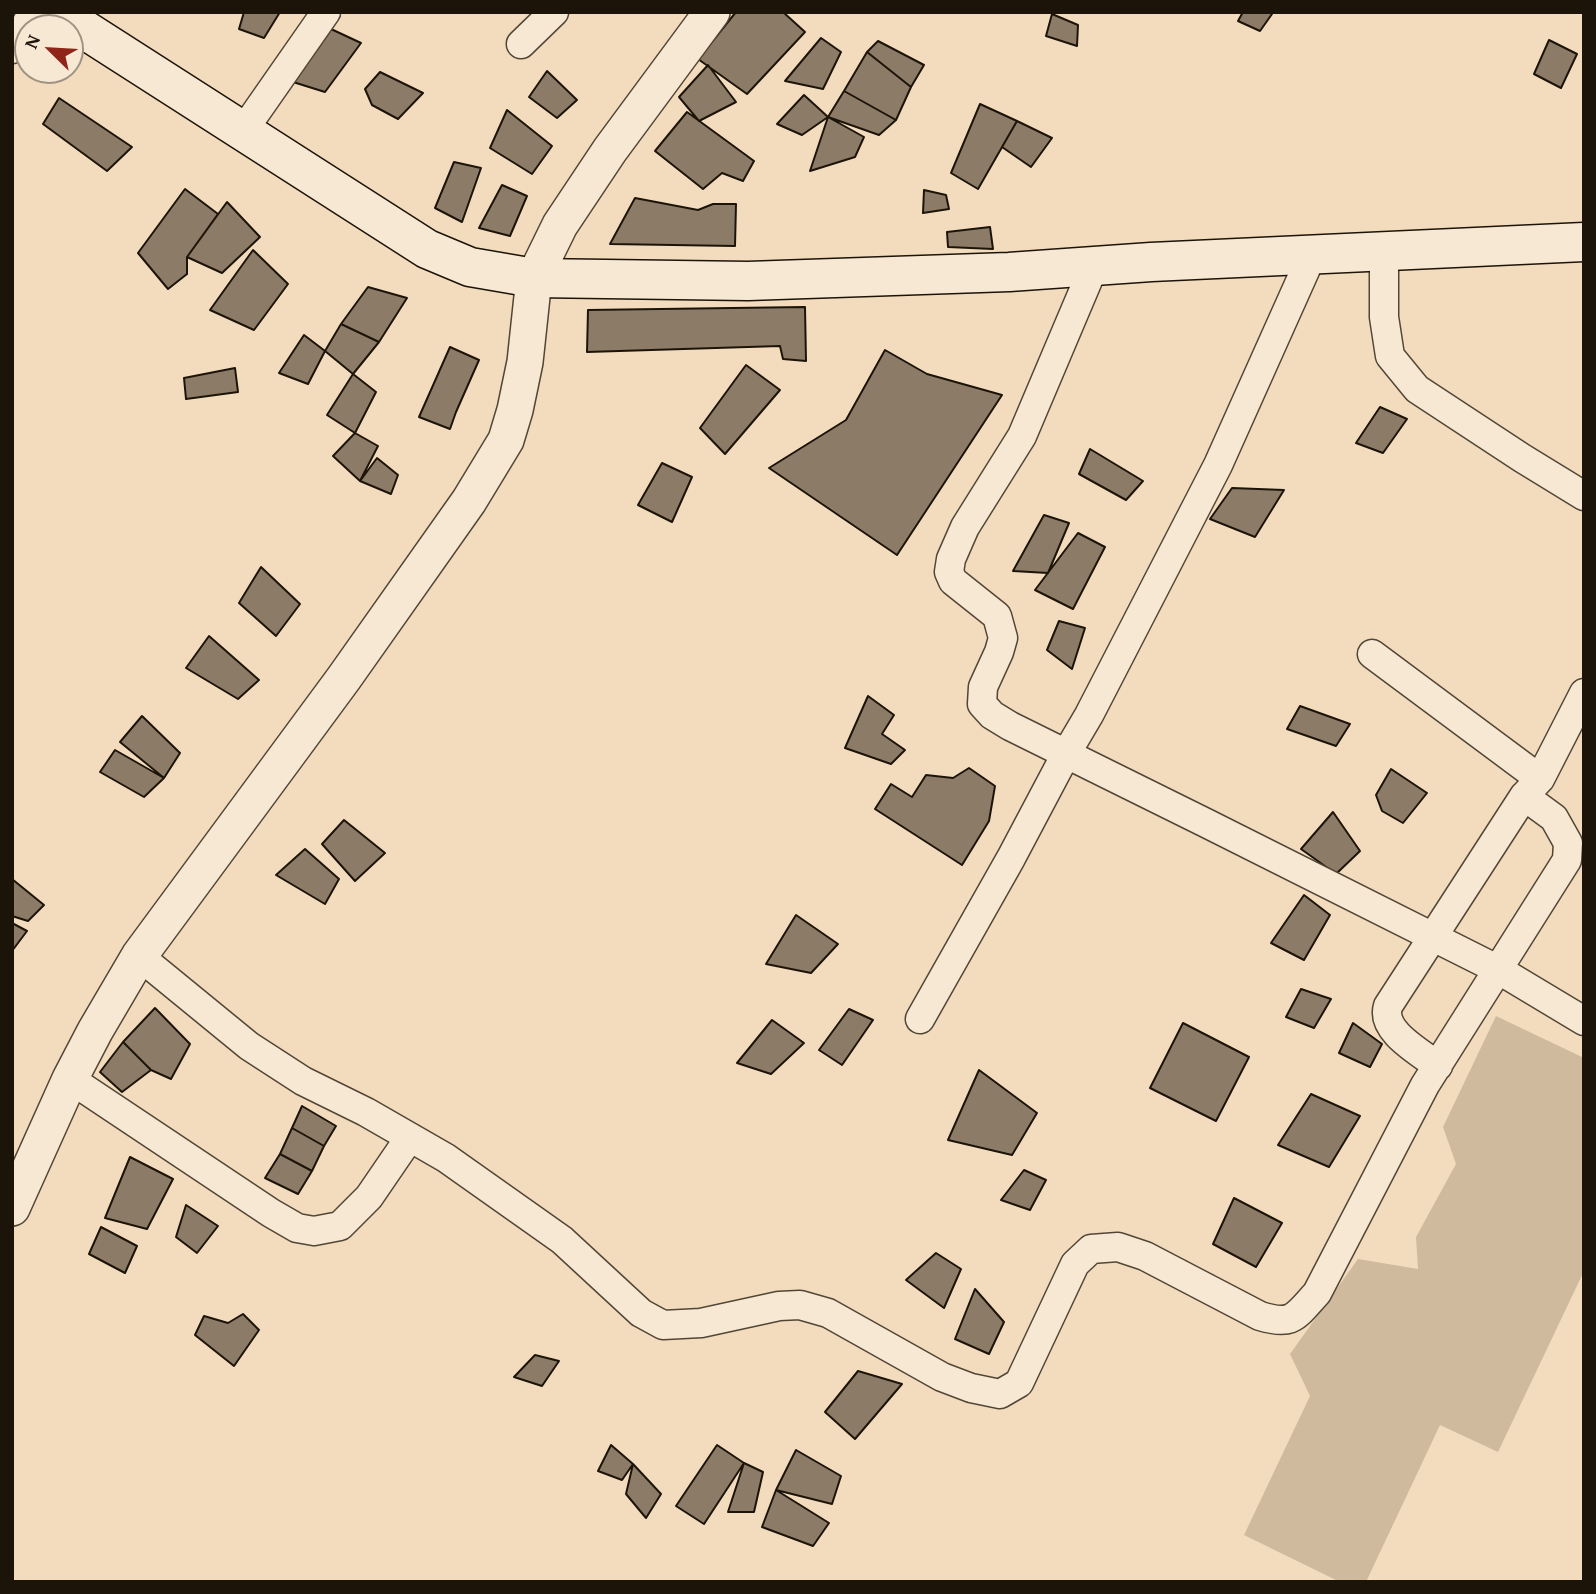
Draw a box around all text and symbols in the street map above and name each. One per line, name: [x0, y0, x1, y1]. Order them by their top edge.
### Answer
north arrow: [14, 14, 84, 84]
text: N: [16, 30, 47, 53]

